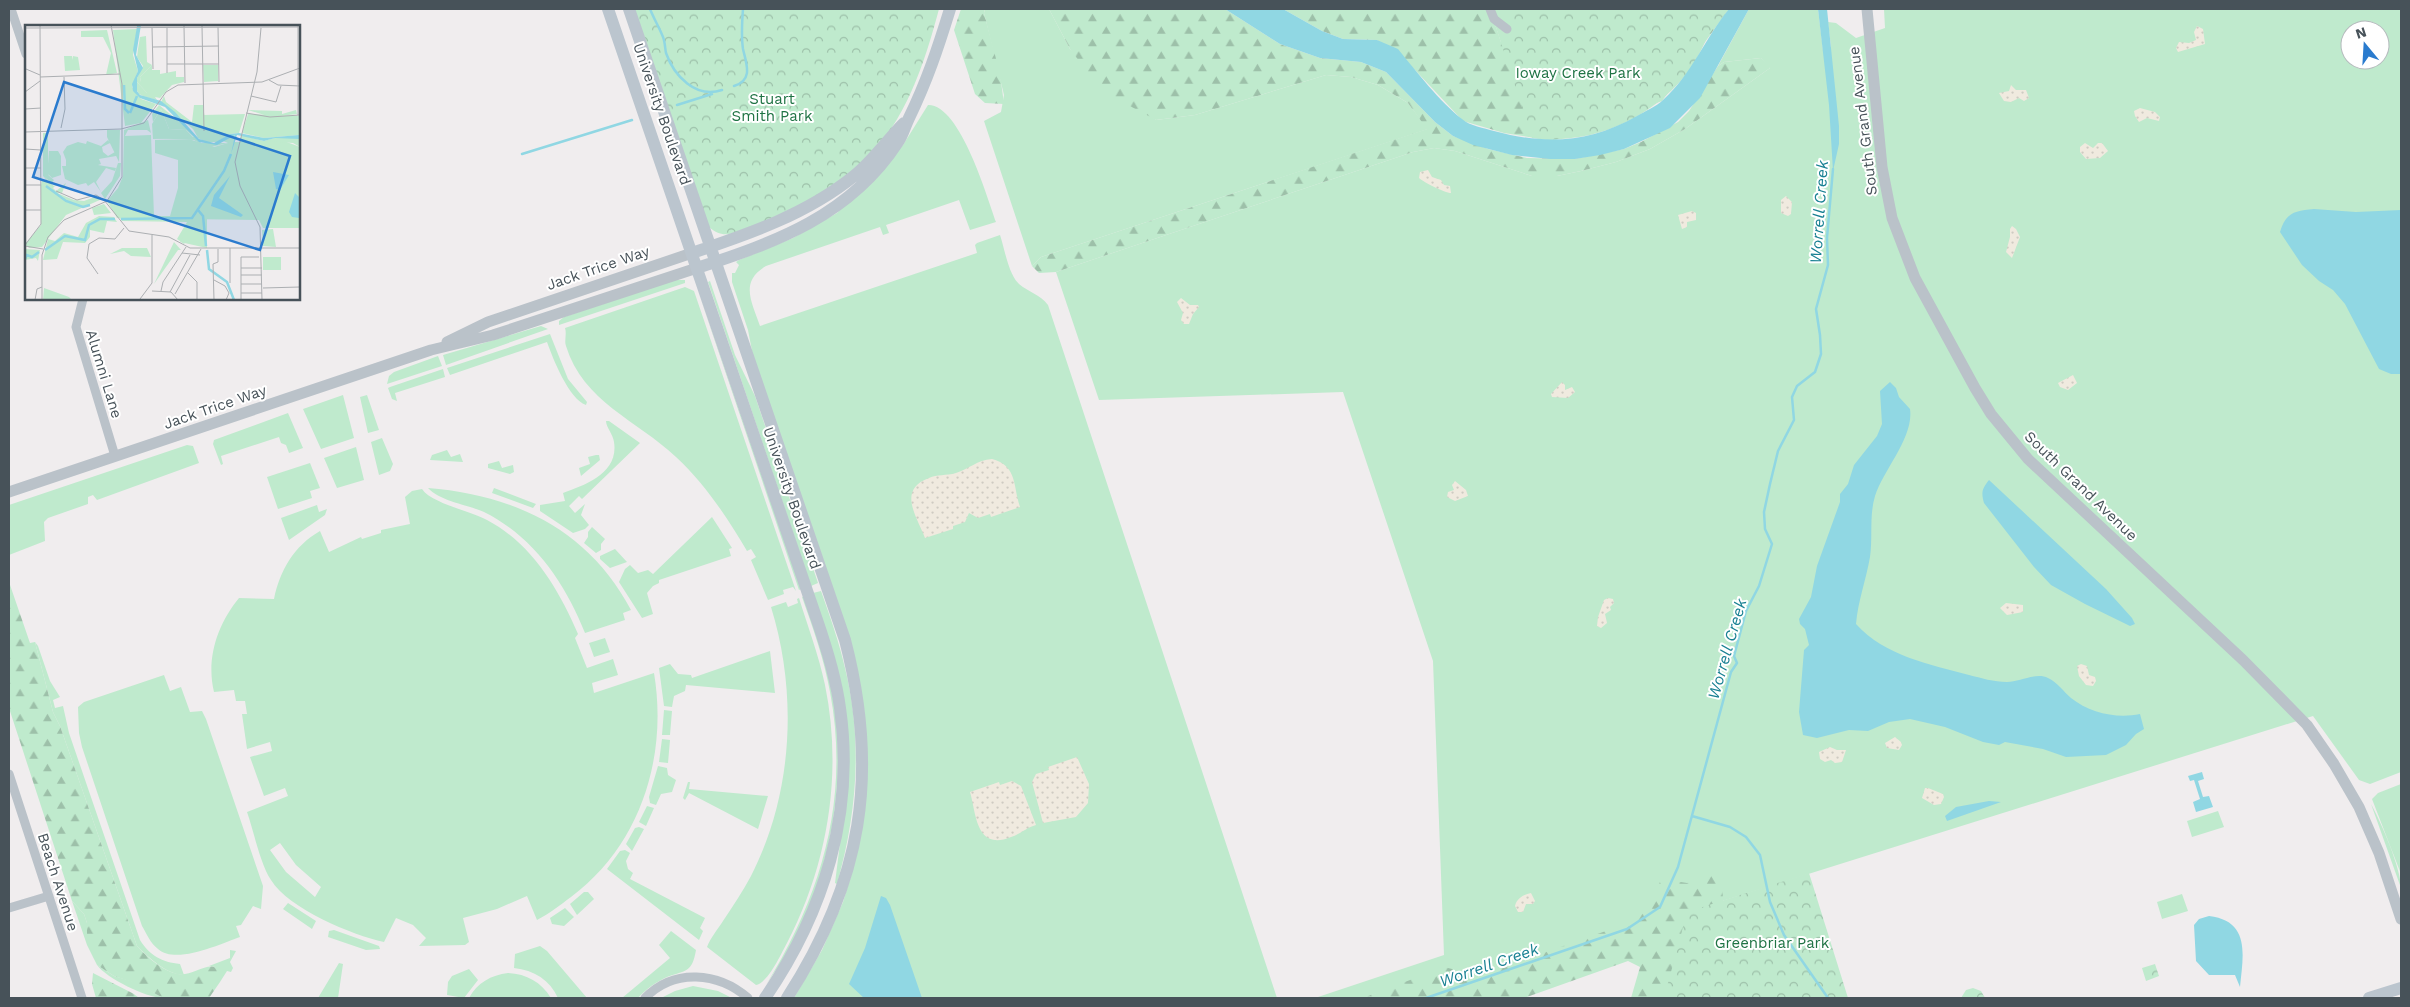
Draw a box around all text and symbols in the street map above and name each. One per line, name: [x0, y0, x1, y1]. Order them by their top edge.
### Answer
north arrow: [2340, 20, 2390, 70]
text: N: [2354, 23, 2368, 42]
inset map: [25, 25, 300, 300]
street label: University Boulevard: [629, 41, 695, 187]
street label: South Grand Avenue: [1845, 45, 1881, 197]
park label: Ioway Creek Park: [1515, 64, 1641, 82]
park label: Stuart Smith Park: [732, 90, 813, 125]
water label: Worrell Creek: [1806, 158, 1832, 264]
street label: Jack Trice Way: [544, 242, 652, 294]
street label: Alumni Lane: [82, 327, 126, 421]
street label: Jack Trice Way: [161, 381, 269, 433]
street label: University Boulevard: [759, 425, 825, 571]
street label: South Grand Avenue: [2021, 427, 2141, 545]
water label: Worrell Creek: [1704, 595, 1751, 701]
street label: Beach Avenue: [34, 831, 82, 933]
park label: Greenbriar Park: [1715, 934, 1830, 952]
water label: Worrell Creek: [1437, 939, 1542, 991]

